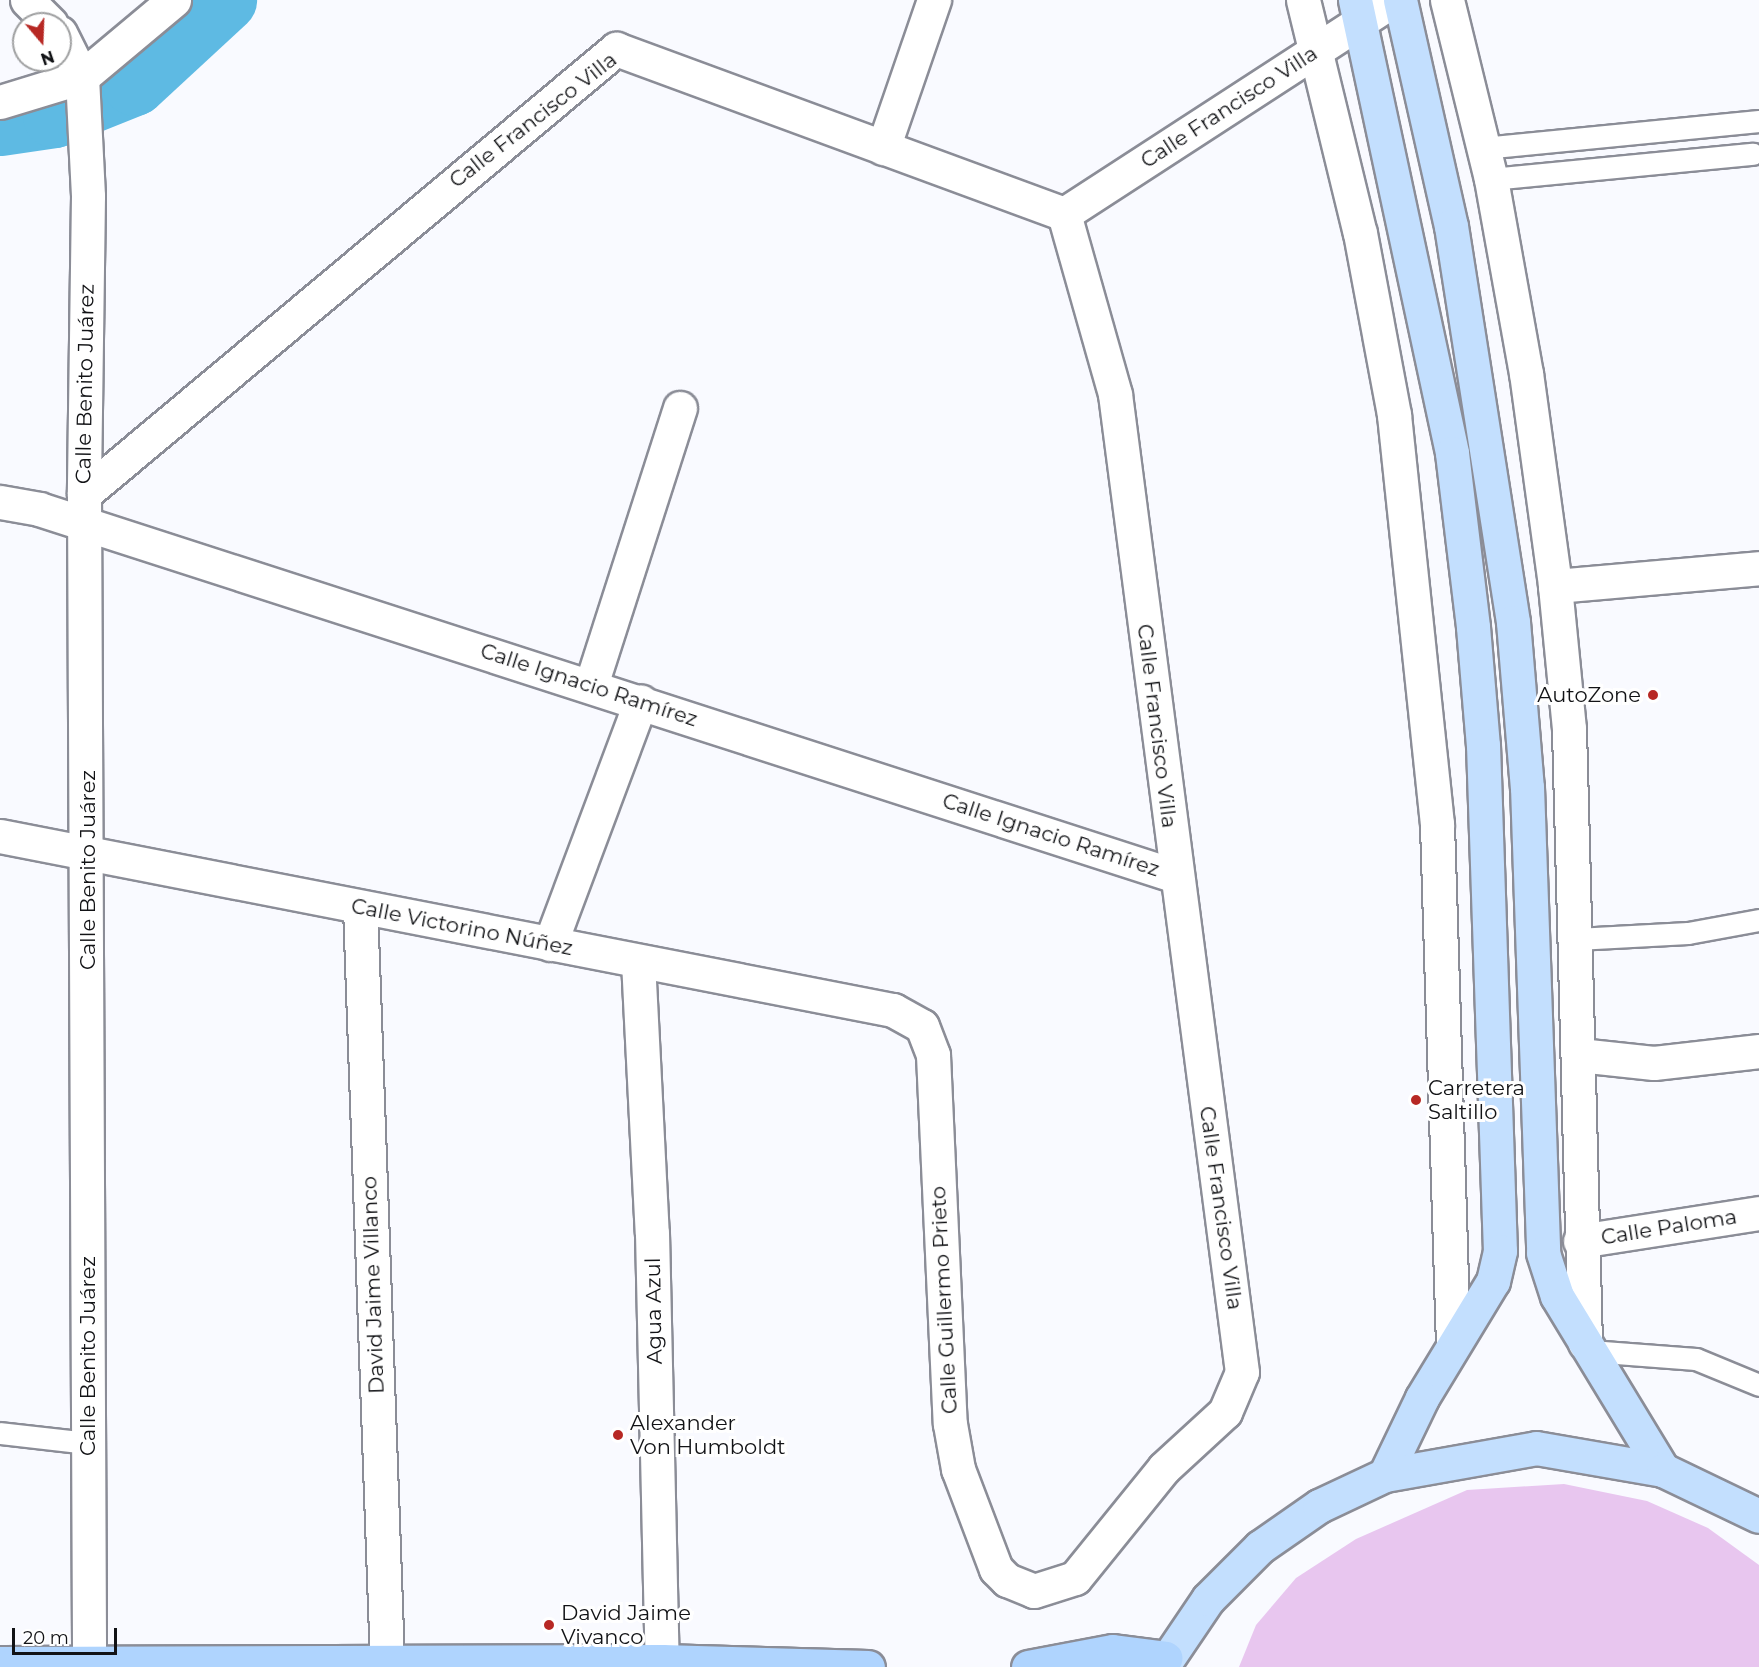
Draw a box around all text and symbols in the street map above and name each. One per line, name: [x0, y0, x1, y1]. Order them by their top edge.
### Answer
north arrow: [12, 12, 72, 72]
street label: Calle Francisco Villa: [1136, 41, 1322, 173]
text: N: [38, 47, 57, 69]
street label: Calle Francisco Villa: [444, 47, 622, 193]
street label: Calle Benito Juárez: [71, 284, 99, 484]
street label: Calle Francisco Villa: [1132, 623, 1182, 829]
street label: Calle Ignacio Ramírez: [477, 638, 701, 732]
place label: AutoZone: [1537, 682, 1641, 708]
marker: AutoZone: [1646, 688, 1660, 702]
street label: Calle Benito Juárez: [75, 770, 101, 970]
street label: Calle Ignacio Ramírez: [939, 788, 1163, 882]
street label: Calle Victorino Núñez: [349, 893, 575, 961]
place label: Carretera Saltillo: [1428, 1075, 1525, 1125]
marker: Carretera Saltillo: [1409, 1093, 1423, 1107]
street label: Calle Francisco Villa: [1194, 1105, 1248, 1311]
street label: David Jaime Villanco: [357, 1176, 389, 1394]
street label: Calle Guillermo Prieto: [925, 1185, 963, 1415]
street label: Calle Paloma: [1599, 1204, 1739, 1250]
street label: Calle Benito Juárez: [75, 1256, 101, 1456]
street label: Agua Azul: [640, 1257, 668, 1365]
place label: Alexander Von Humboldt: [630, 1410, 785, 1460]
marker: Alexander Von Humboldt: [611, 1428, 625, 1442]
place label: David Jaime Vivanco: [561, 1600, 691, 1650]
scale bar: [15, 1616, 120, 1654]
marker: David Jaime Vivanco: [542, 1618, 556, 1632]
text: 20 m: [23, 1627, 69, 1649]

